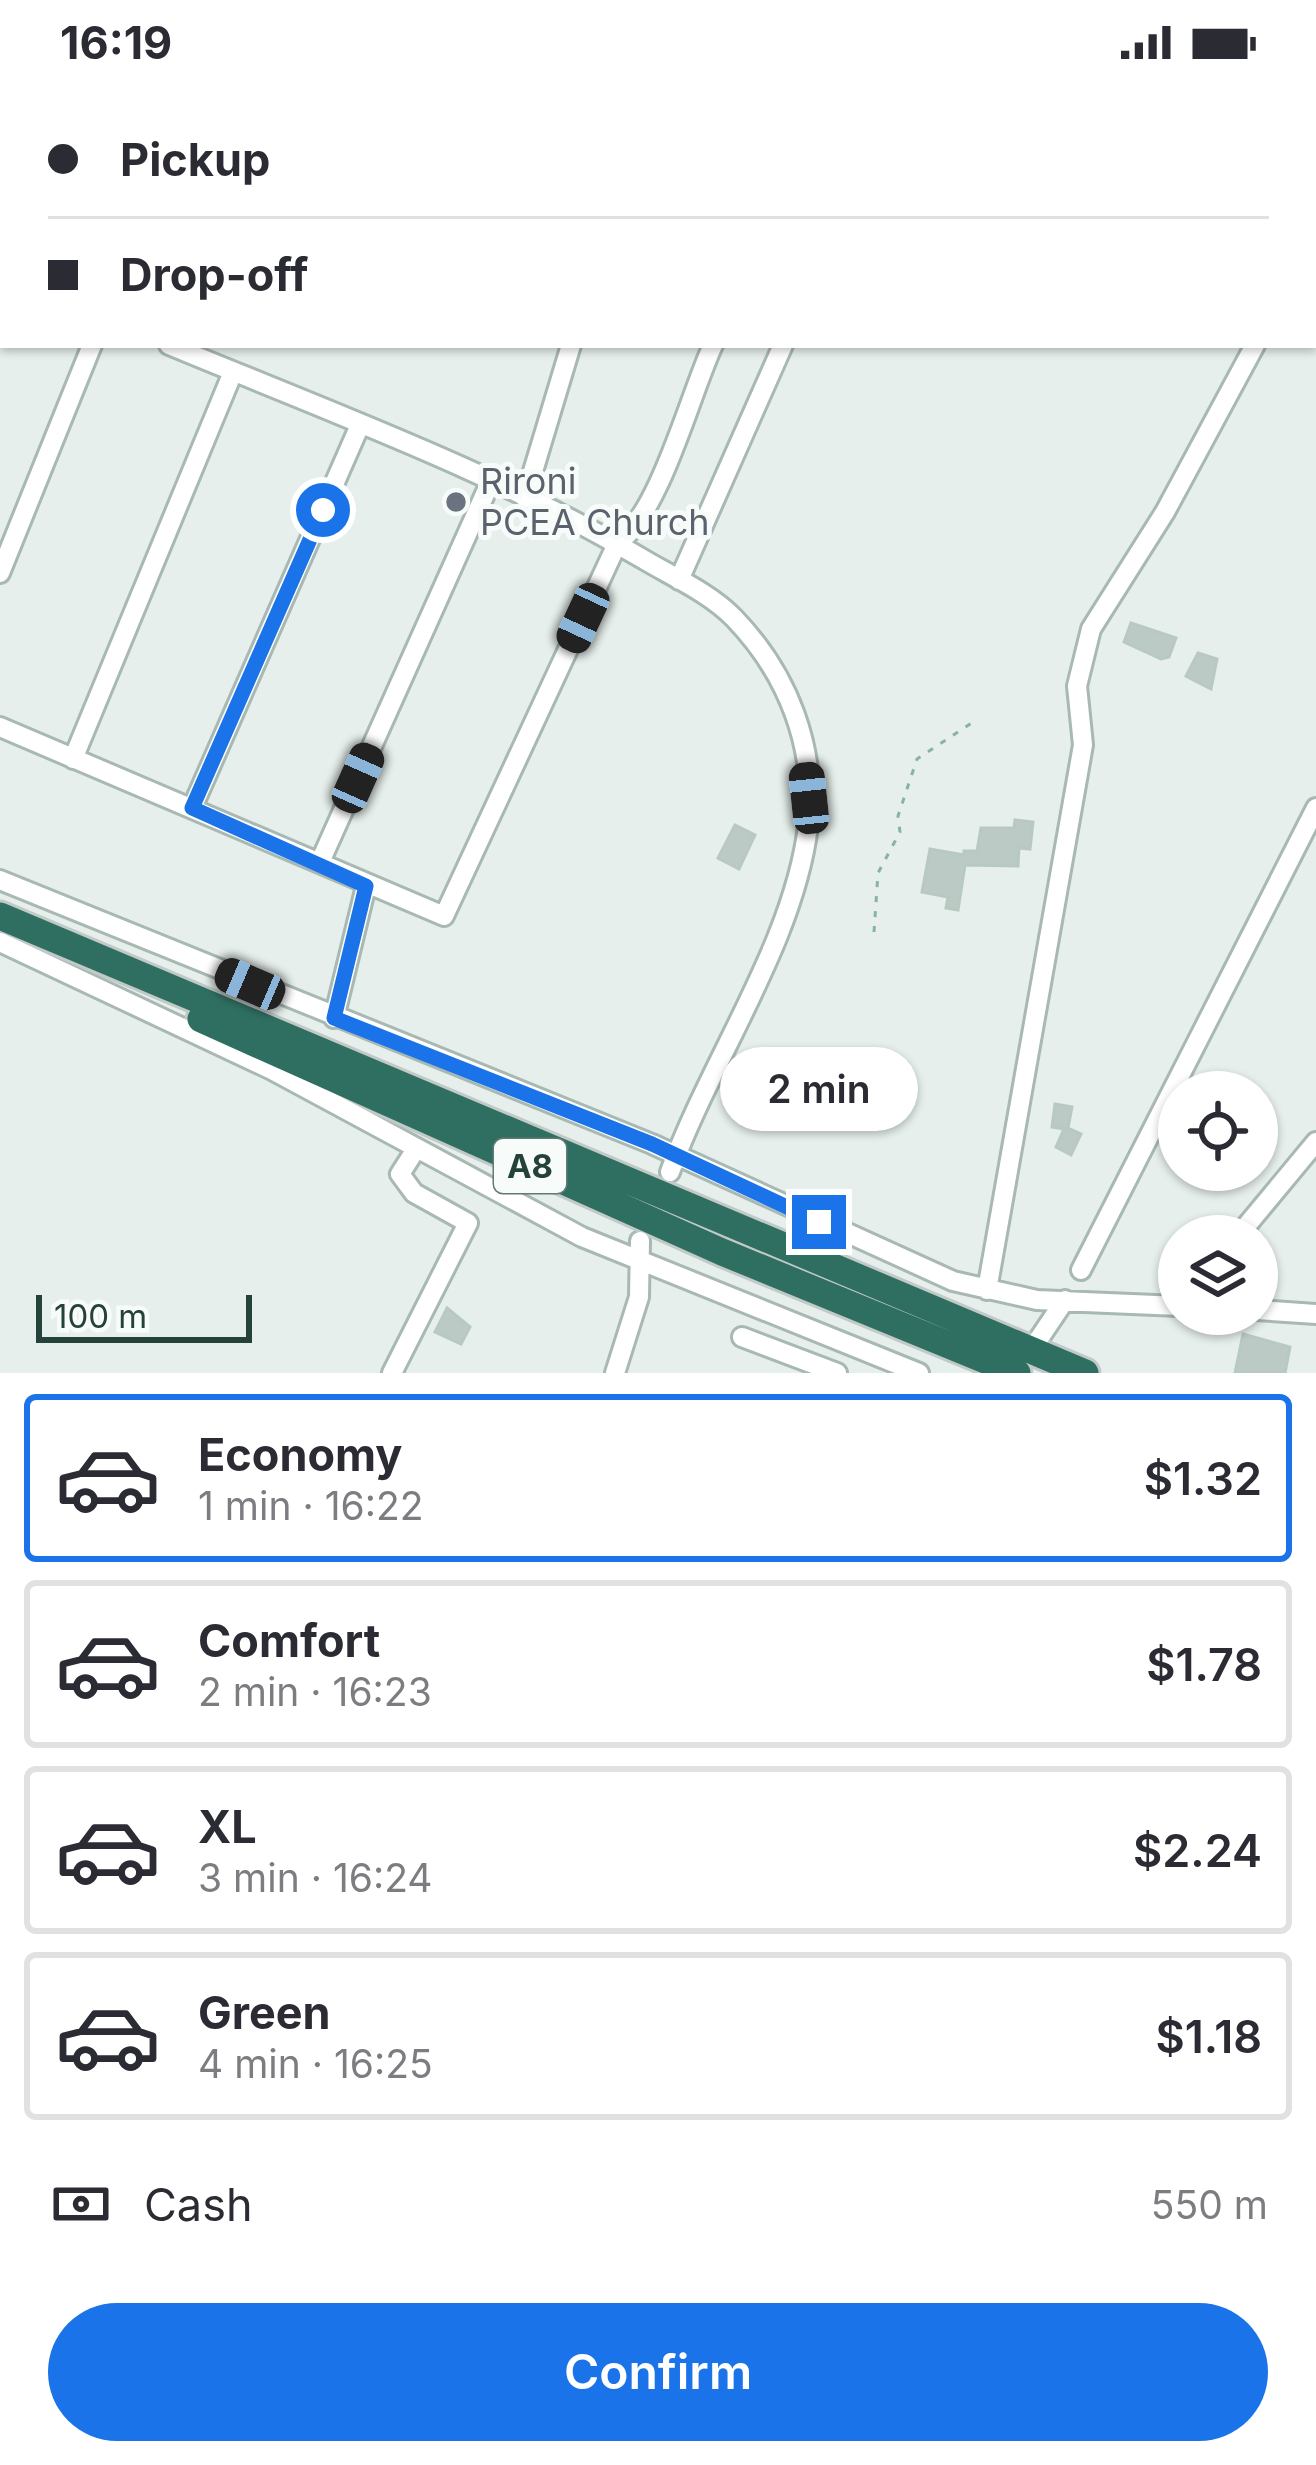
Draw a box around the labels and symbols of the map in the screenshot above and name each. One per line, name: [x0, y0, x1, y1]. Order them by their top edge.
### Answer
place label: Rironi PCEA Church: [480, 459, 710, 544]
route start: [296, 483, 350, 537]
marker: Rironi PCEA Church: [443, 489, 469, 515]
car: [551, 578, 615, 658]
car: [327, 738, 389, 818]
car: [787, 760, 831, 836]
car: [210, 953, 290, 1015]
callout: 2 min: [720, 1048, 918, 1132]
road number: A8: [494, 1139, 566, 1193]
route end: [792, 1195, 846, 1249]
scale bar: [36, 1289, 252, 1342]

